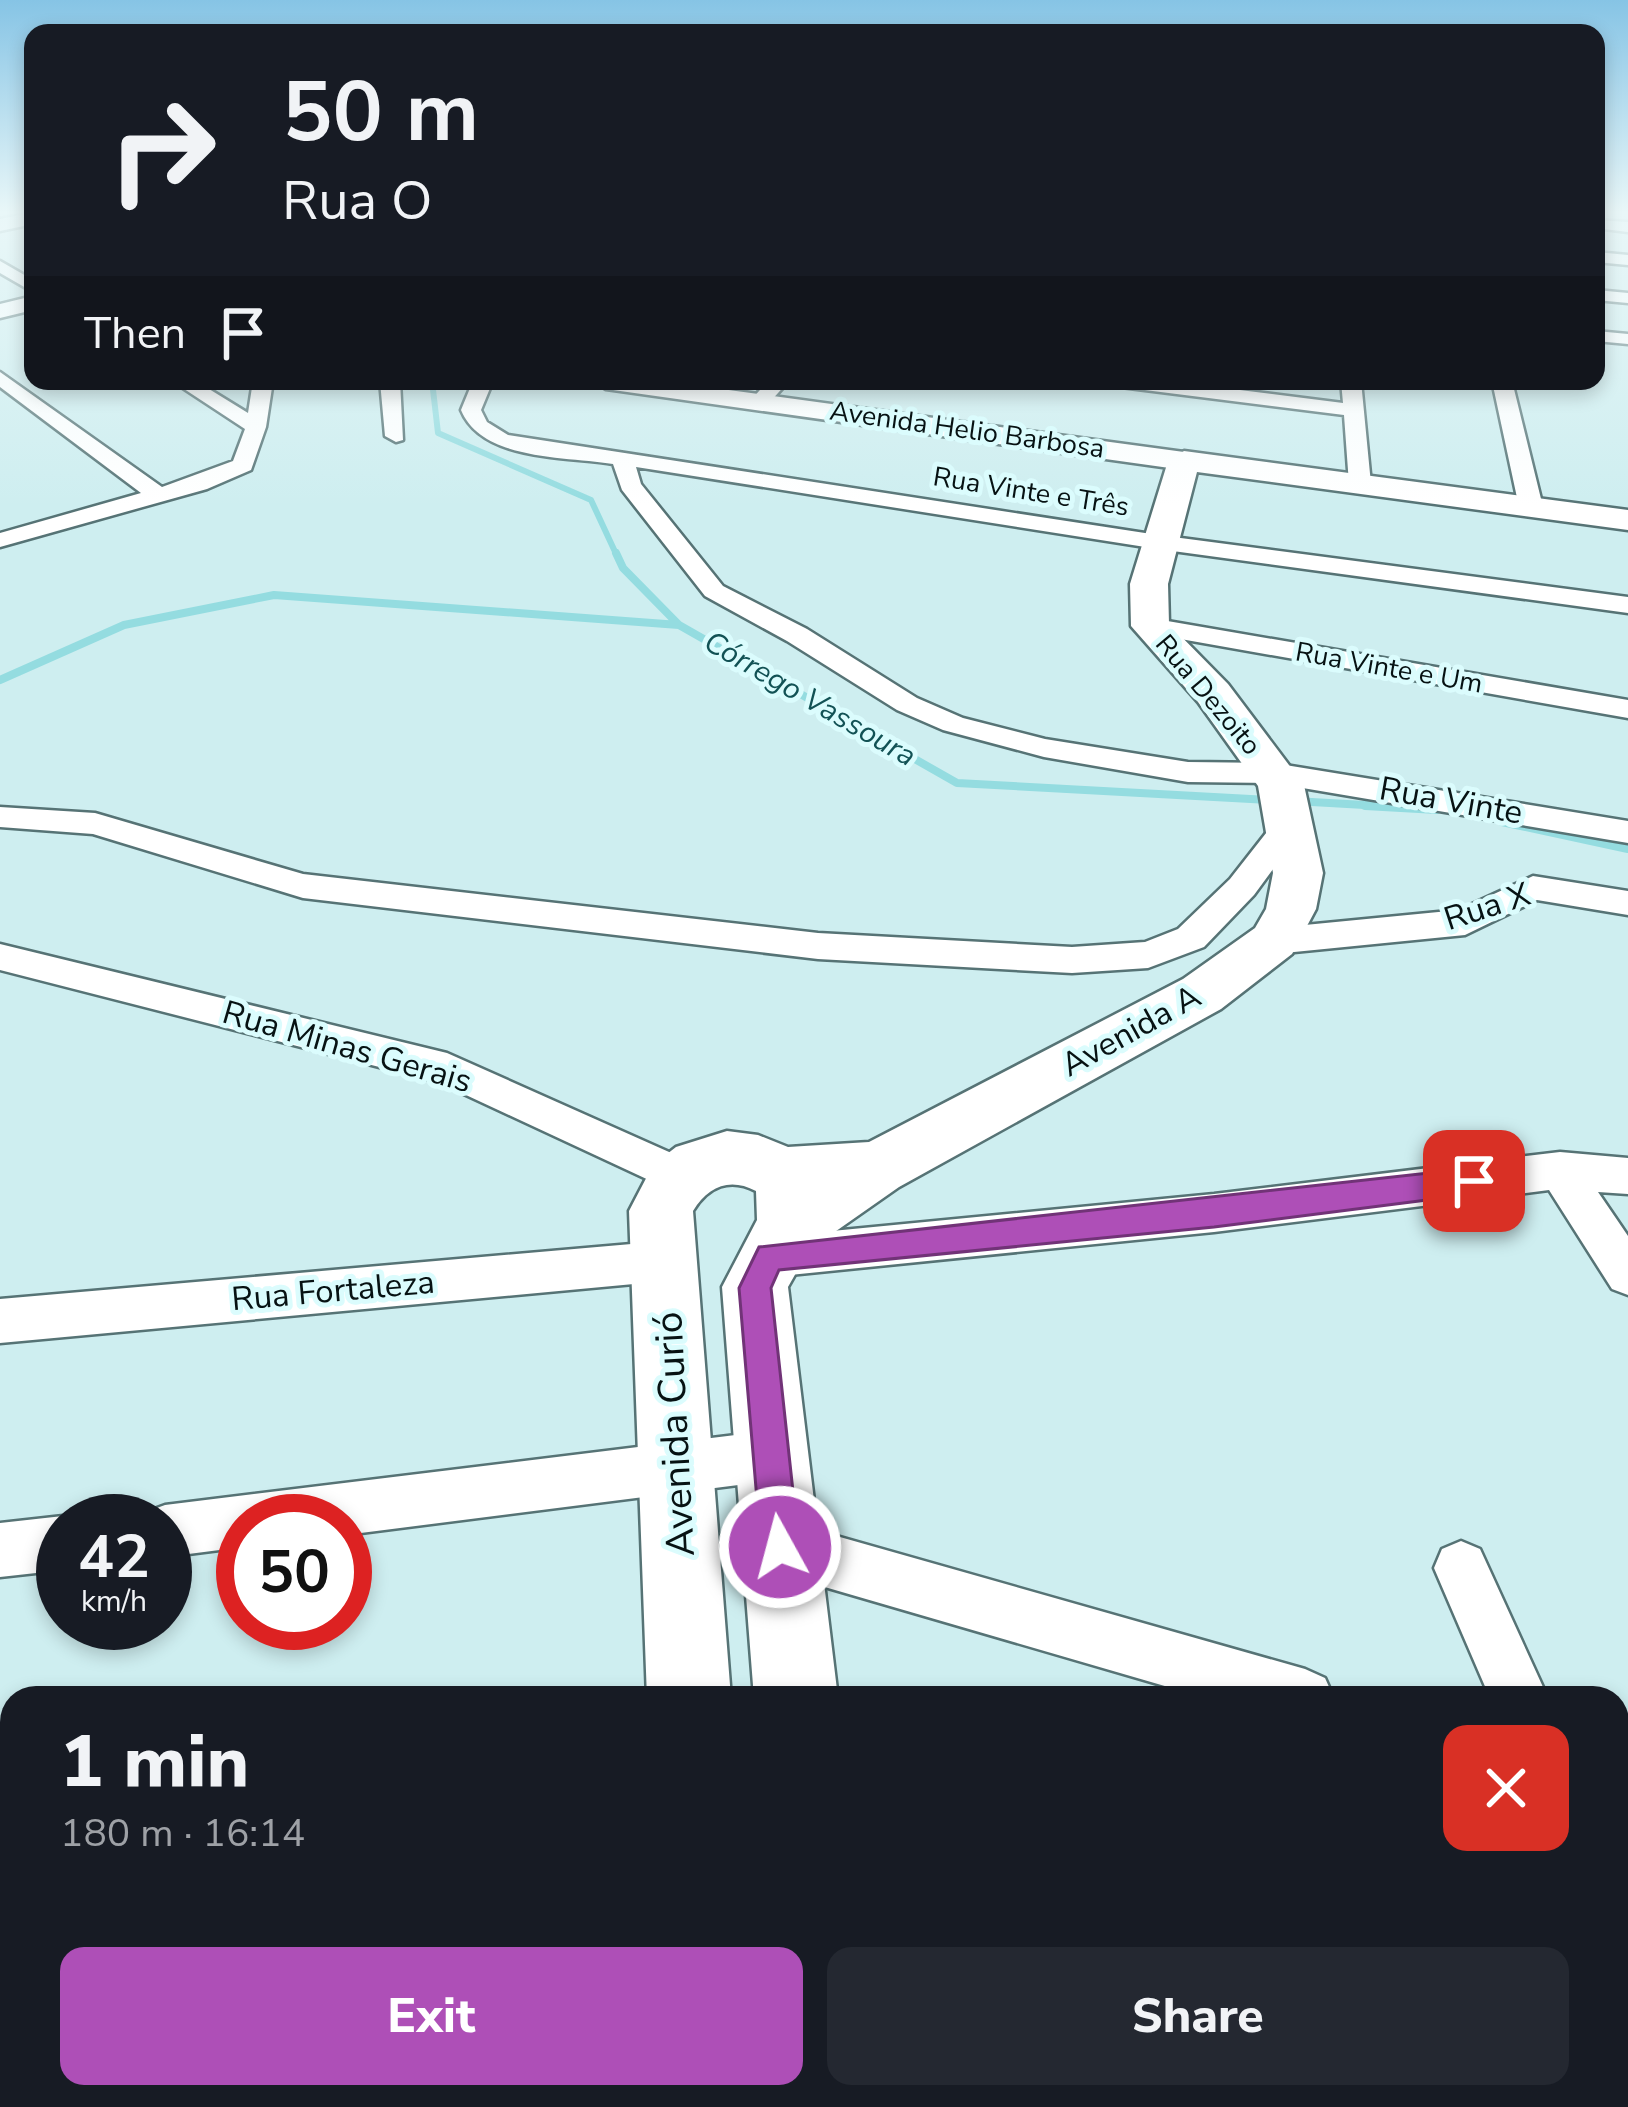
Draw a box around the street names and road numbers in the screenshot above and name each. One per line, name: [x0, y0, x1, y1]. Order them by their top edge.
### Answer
street label: Avenida Helio Barbosa: [827, 392, 1107, 468]
street label: Rua Vinte e Três: [931, 458, 1131, 526]
street label: Rua Dezoito: [1147, 627, 1269, 763]
street label: Rua Vinte e Um: [1293, 633, 1485, 703]
street label: Rua Vinte: [1376, 766, 1526, 836]
street label: Rua X: [1438, 872, 1536, 942]
street label: Avenida A: [1053, 974, 1209, 1088]
street label: Rua Minas Gerais: [217, 990, 477, 1104]
street label: Rua Fortaleza: [230, 1260, 436, 1322]
street label: Avenida Curió: [642, 1310, 708, 1558]

